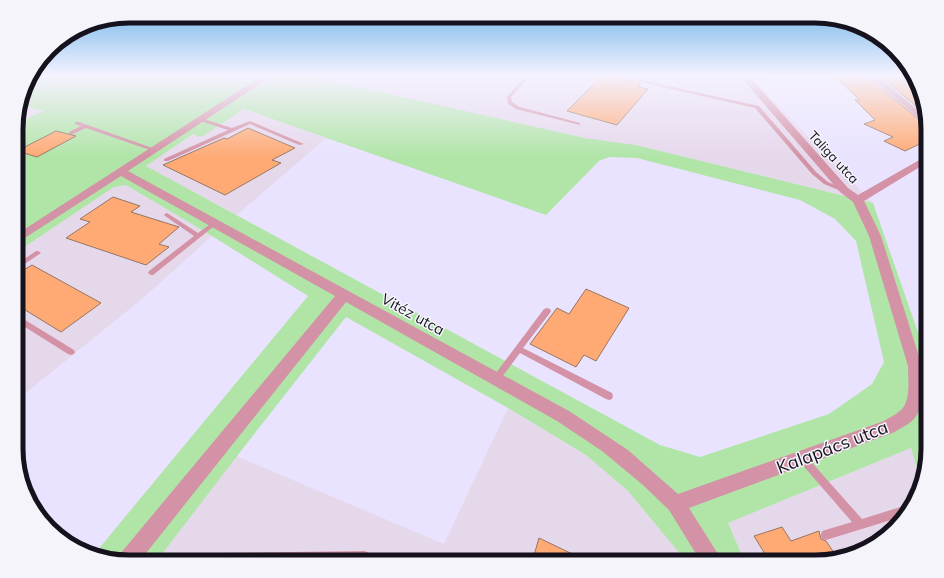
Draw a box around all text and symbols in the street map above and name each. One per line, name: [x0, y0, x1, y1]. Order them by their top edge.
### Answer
street label: Taliga utca: [806, 127, 862, 187]
street label: Vitéz utca: [378, 289, 448, 339]
street label: Kalapács utca: [773, 415, 891, 479]

